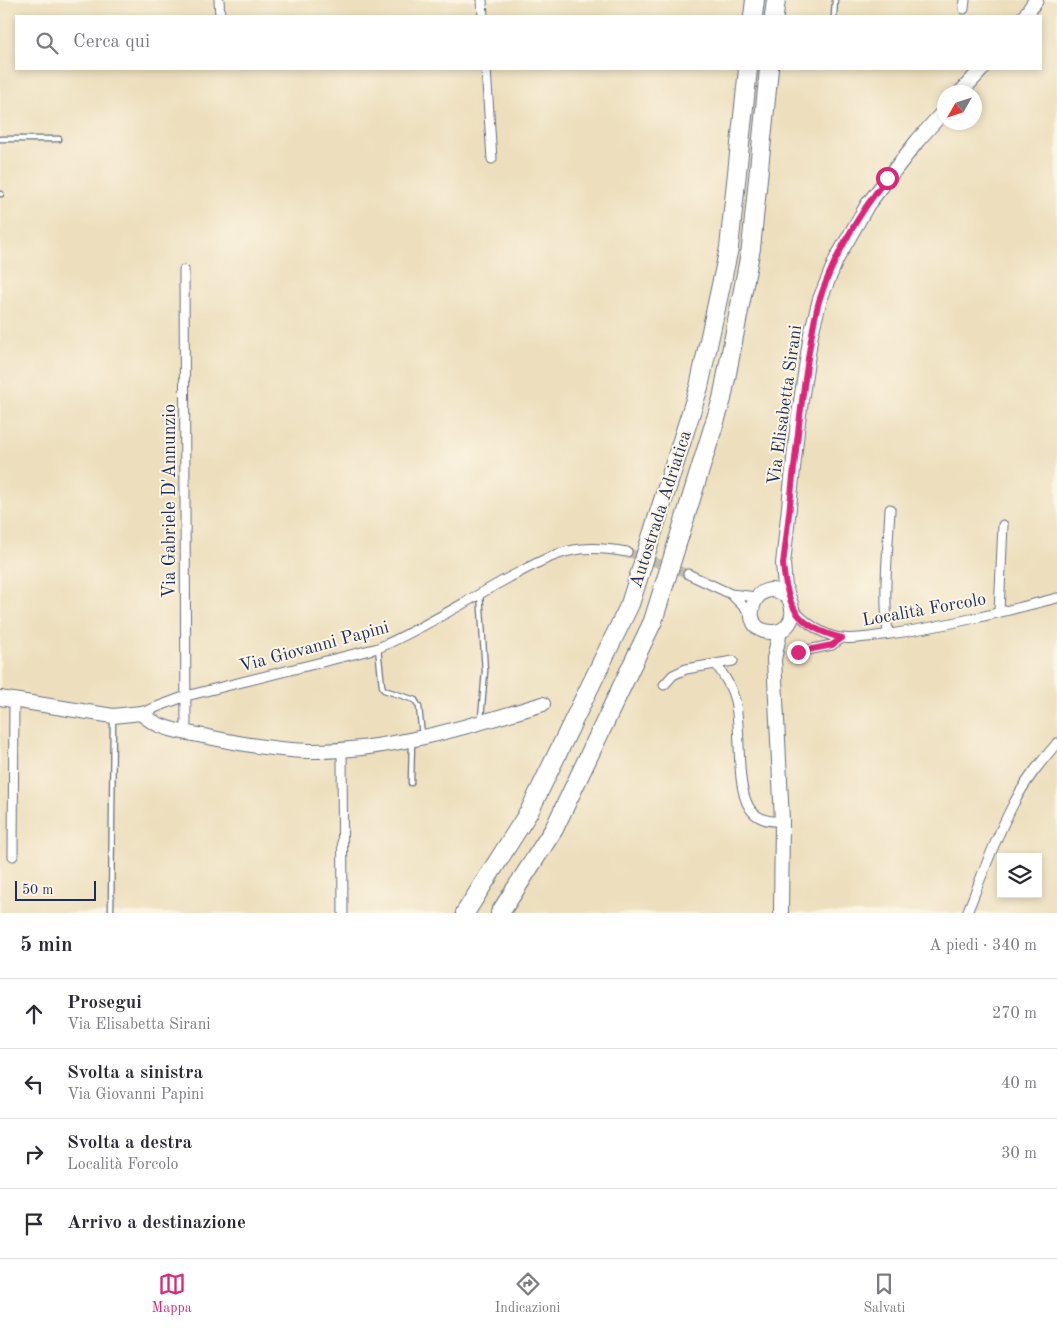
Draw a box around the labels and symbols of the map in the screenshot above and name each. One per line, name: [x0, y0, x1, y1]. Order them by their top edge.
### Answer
north arrow: [937, 85, 982, 130]
route start: [876, 167, 899, 190]
street label: Via Elisabetta Sirani: [765, 324, 805, 486]
street label: Via Gabriele D'Annunzio: [161, 404, 179, 598]
street label: Autostrada Adriatica: [627, 428, 695, 590]
street label: Località Forcolo: [861, 590, 988, 630]
street label: Via Giovanni Papini: [237, 618, 391, 676]
route end: [787, 641, 810, 664]
scale bar: [15, 878, 96, 901]

